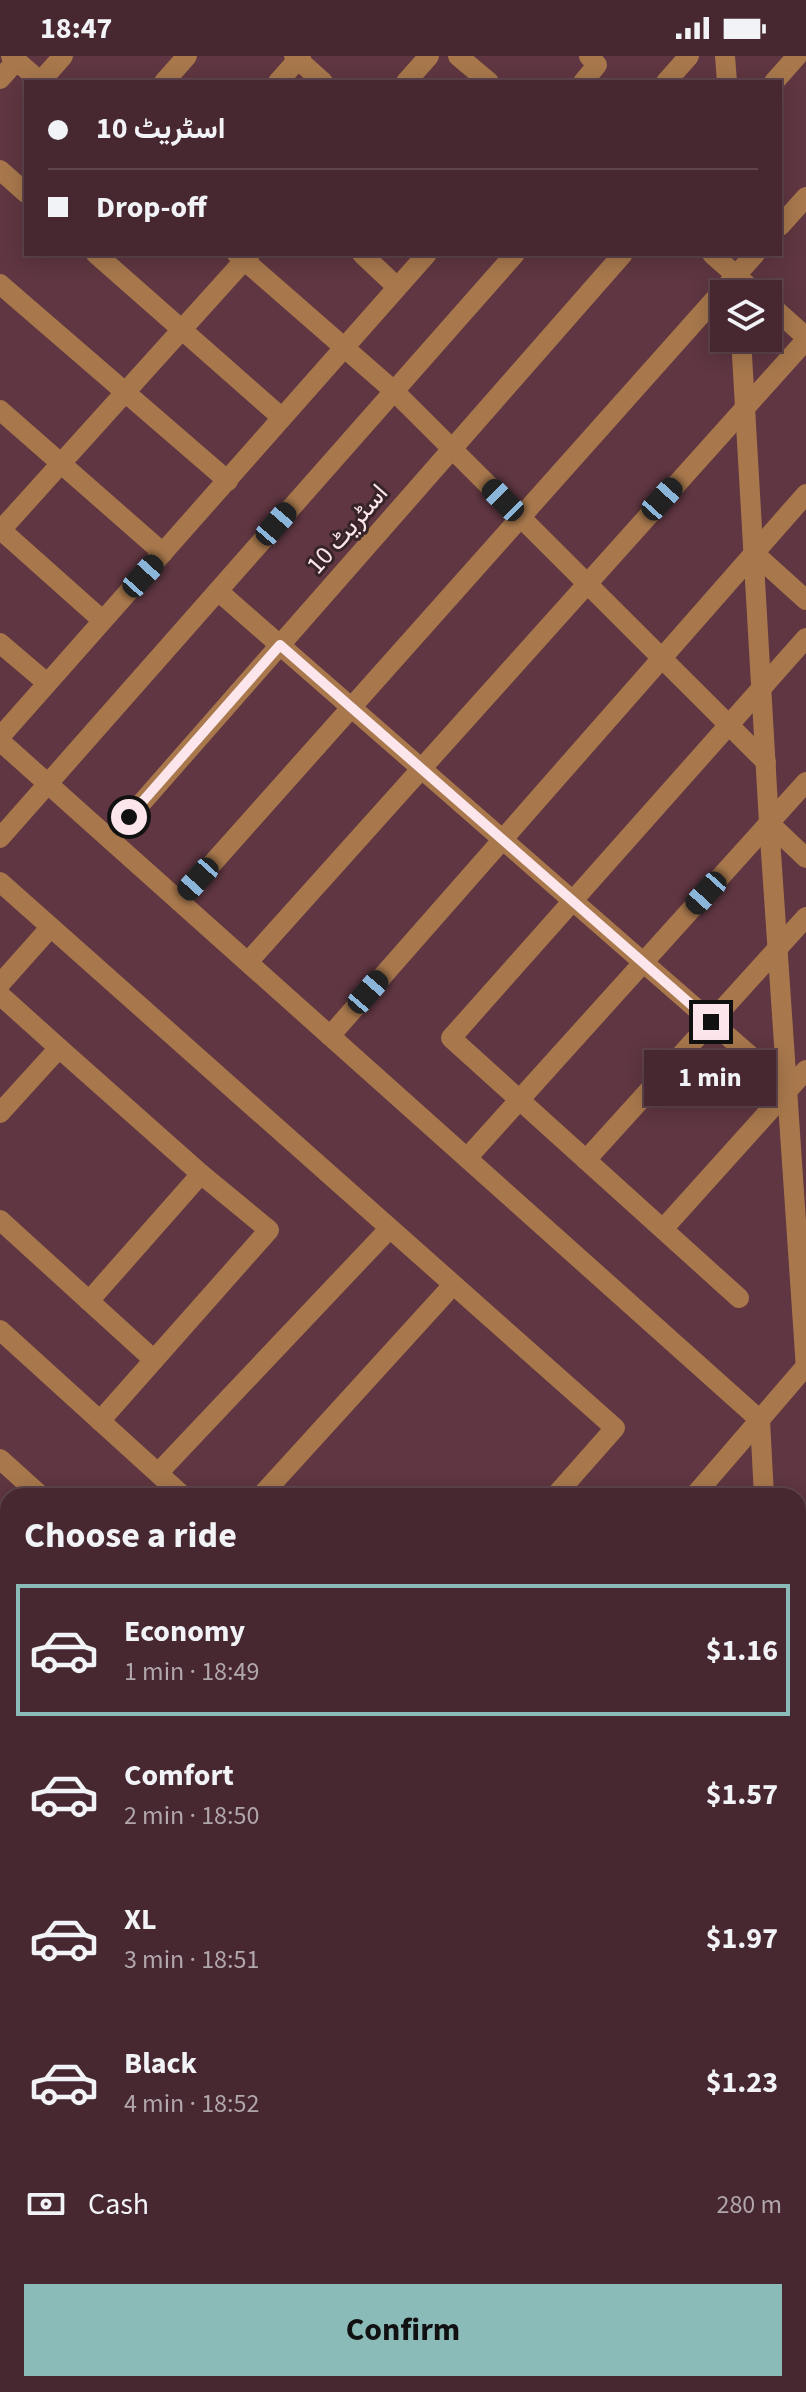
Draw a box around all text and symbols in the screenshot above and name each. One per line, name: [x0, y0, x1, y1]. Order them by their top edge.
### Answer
text: 18:47: [40, 7, 112, 50]
text: اسٹریٹ 10: [96, 107, 225, 150]
text: Drop-off: [96, 186, 207, 229]
map controls: [710, 280, 782, 352]
button: layers: [710, 280, 782, 352]
car: [637, 473, 687, 525]
car: [478, 475, 528, 525]
street label: اسٹریٹ 10: [297, 476, 397, 582]
car: [251, 498, 301, 550]
car: [118, 550, 168, 602]
route start: [111, 799, 147, 835]
car: [173, 853, 223, 905]
car: [681, 867, 731, 919]
car: [343, 966, 393, 1018]
route end: [693, 1004, 729, 1040]
callout: 1 min: [645, 1050, 777, 1106]
text: 1 min: [678, 1059, 742, 1096]
text: Choose a ride: [24, 1510, 237, 1561]
text: Economy: [124, 1610, 245, 1653]
icon: car: [28, 1614, 100, 1686]
text: $1.16: [706, 1629, 778, 1672]
text: 1 min · 18:49: [124, 1653, 259, 1690]
text: Comfort: [124, 1754, 234, 1797]
icon: car: [28, 1758, 100, 1830]
text: $1.57: [706, 1773, 778, 1816]
text: 2 min · 18:50: [124, 1797, 259, 1834]
text: XL: [124, 1898, 157, 1941]
icon: car: [28, 1902, 100, 1974]
text: $1.97: [706, 1917, 778, 1960]
text: 3 min · 18:51: [124, 1941, 259, 1978]
text: Black: [124, 2042, 197, 2085]
icon: car: [28, 2046, 100, 2118]
text: $1.23: [706, 2061, 778, 2104]
text: 4 min · 18:52: [124, 2085, 259, 2122]
icon: cash: [24, 2182, 68, 2226]
text: Cash: [88, 2183, 149, 2226]
text: 280 m: [716, 2186, 782, 2223]
button: Confirm: [24, 2284, 782, 2376]

